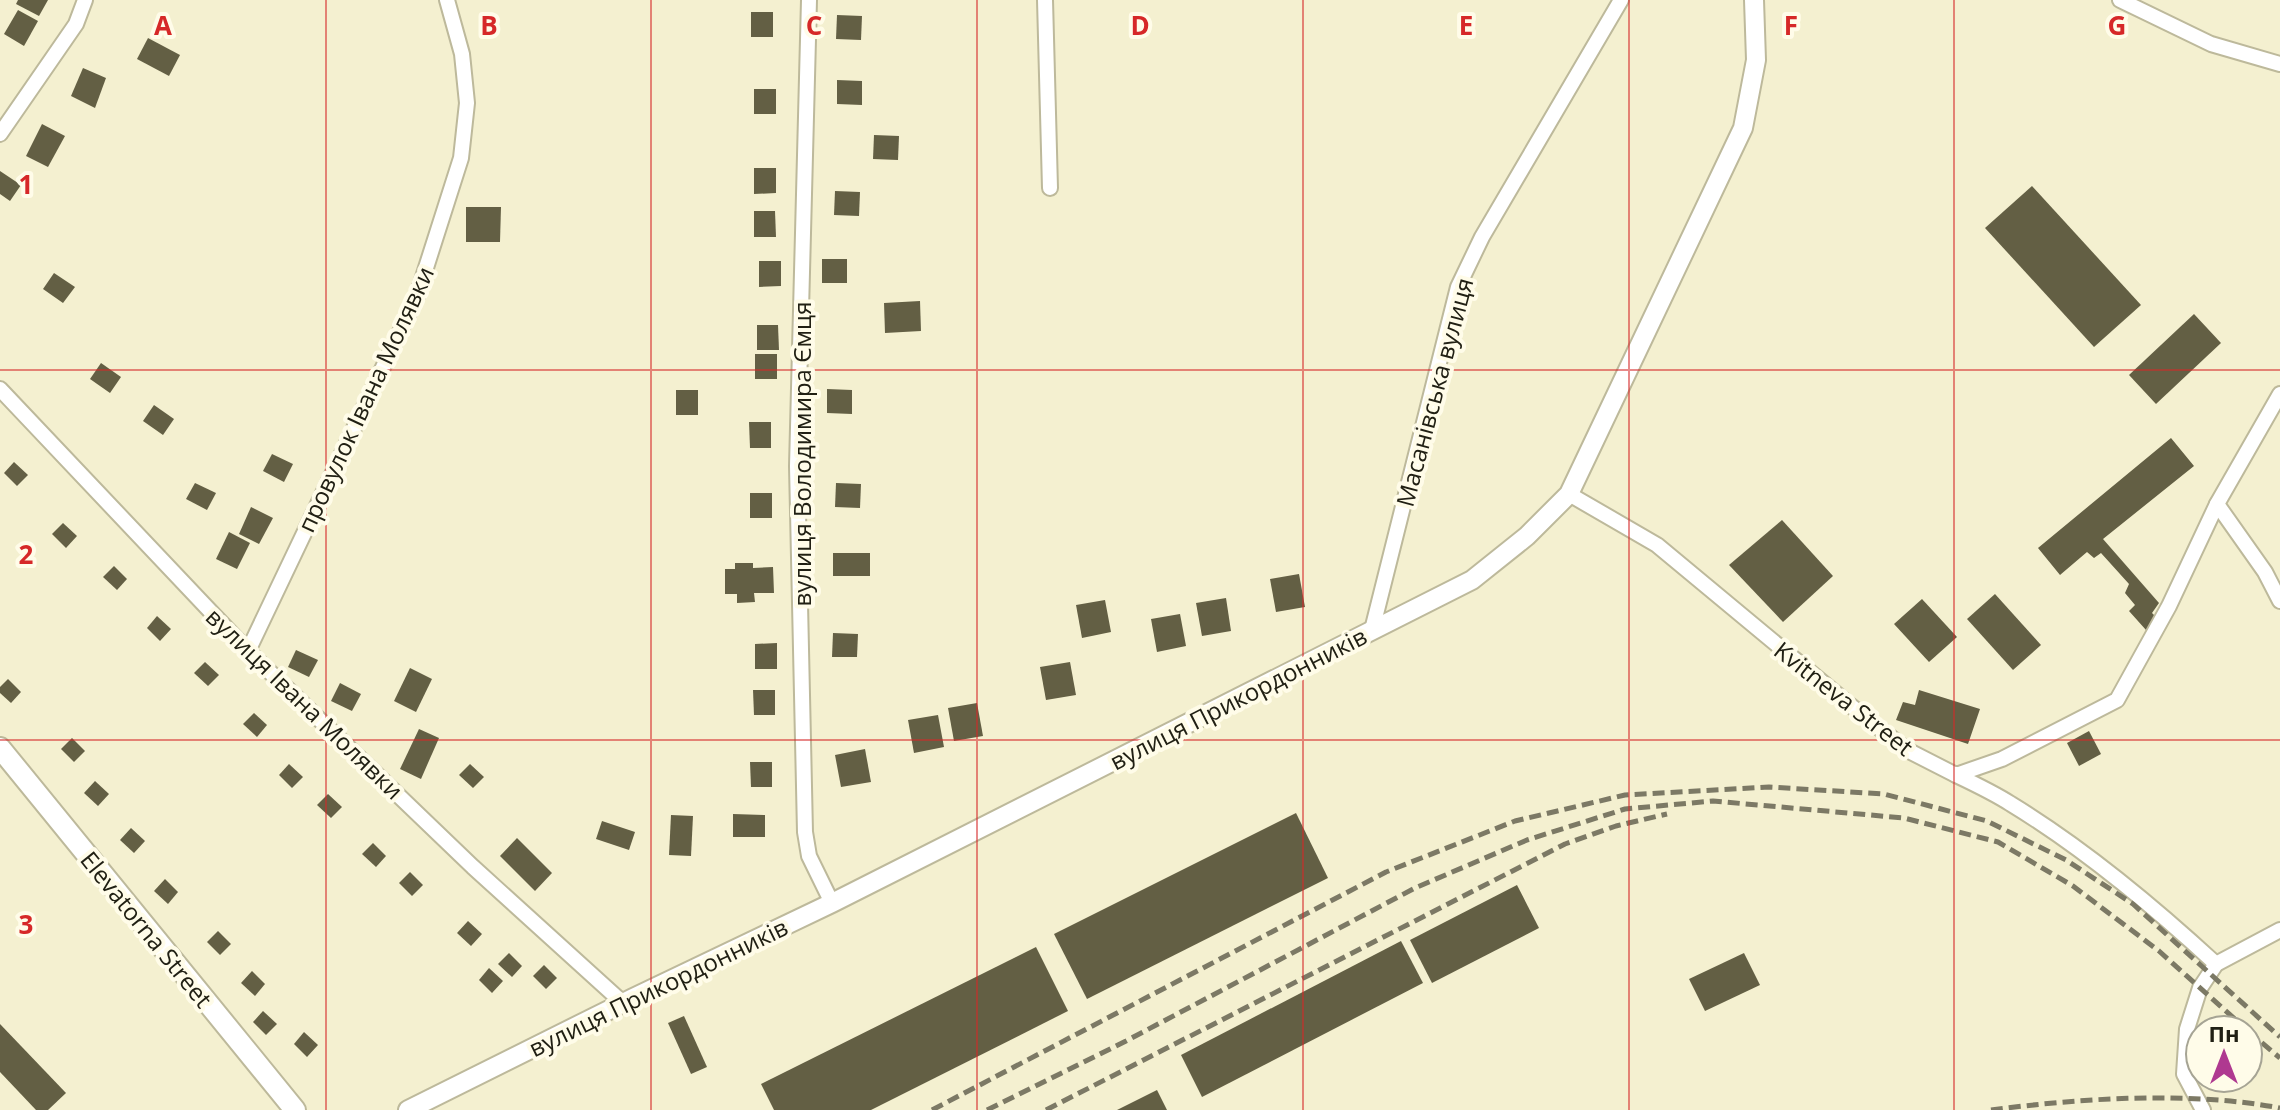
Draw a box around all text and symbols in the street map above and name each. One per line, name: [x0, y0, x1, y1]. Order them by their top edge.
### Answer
text: A: [154, 7, 172, 43]
text: B: [480, 7, 498, 43]
text: C: [806, 7, 822, 43]
text: D: [1130, 7, 1150, 43]
text: E: [1459, 7, 1473, 43]
text: F: [1784, 7, 1798, 43]
text: G: [2108, 7, 2126, 43]
text: 1: [19, 166, 33, 202]
street label: провулок Івана Молявки: [289, 261, 441, 537]
street label: Масанівська вулиця: [1388, 274, 1480, 510]
street label: вулиця Володимира Ємця: [785, 302, 818, 606]
text: 2: [19, 536, 34, 572]
street label: вулиця Івана Молявки: [199, 600, 411, 806]
street label: вулиця Прикордонників: [1104, 619, 1372, 777]
street label: Kvitneva Street: [1768, 633, 1920, 763]
street label: Elevatorna Street: [74, 844, 220, 1014]
text: 3: [19, 906, 33, 942]
street label: вулиця Прикордонників: [523, 910, 793, 1064]
north arrow: [2184, 1014, 2264, 1094]
text: Пн: [2209, 1018, 2239, 1048]

